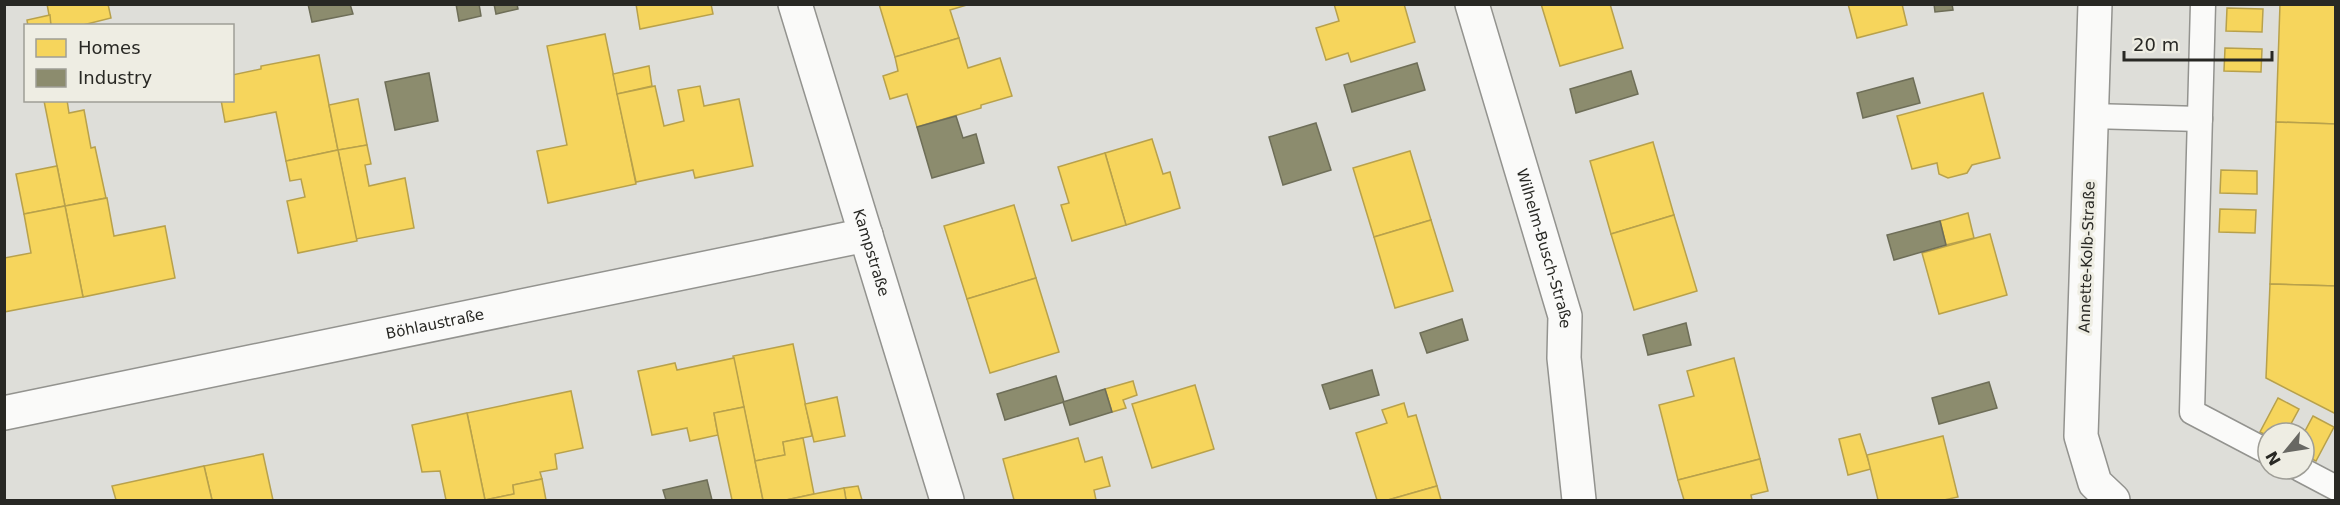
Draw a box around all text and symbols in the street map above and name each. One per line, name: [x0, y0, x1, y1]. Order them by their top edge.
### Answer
legend: [24, 24, 234, 102]
scale bar: [2124, 24, 2272, 62]
text: 20 m: [2133, 34, 2179, 55]
text: Homes: [78, 37, 141, 58]
text: Industry: [78, 67, 152, 88]
street label: Wilhelm-Busch-Straße: [1513, 166, 1574, 328]
street label: Annette-Kolb-Straße: [2075, 181, 2099, 333]
street label: Kampstraße: [849, 207, 893, 299]
street label: Böhlaustraße: [384, 305, 486, 343]
north arrow: [2256, 421, 2316, 481]
text: N: [2262, 448, 2285, 469]

